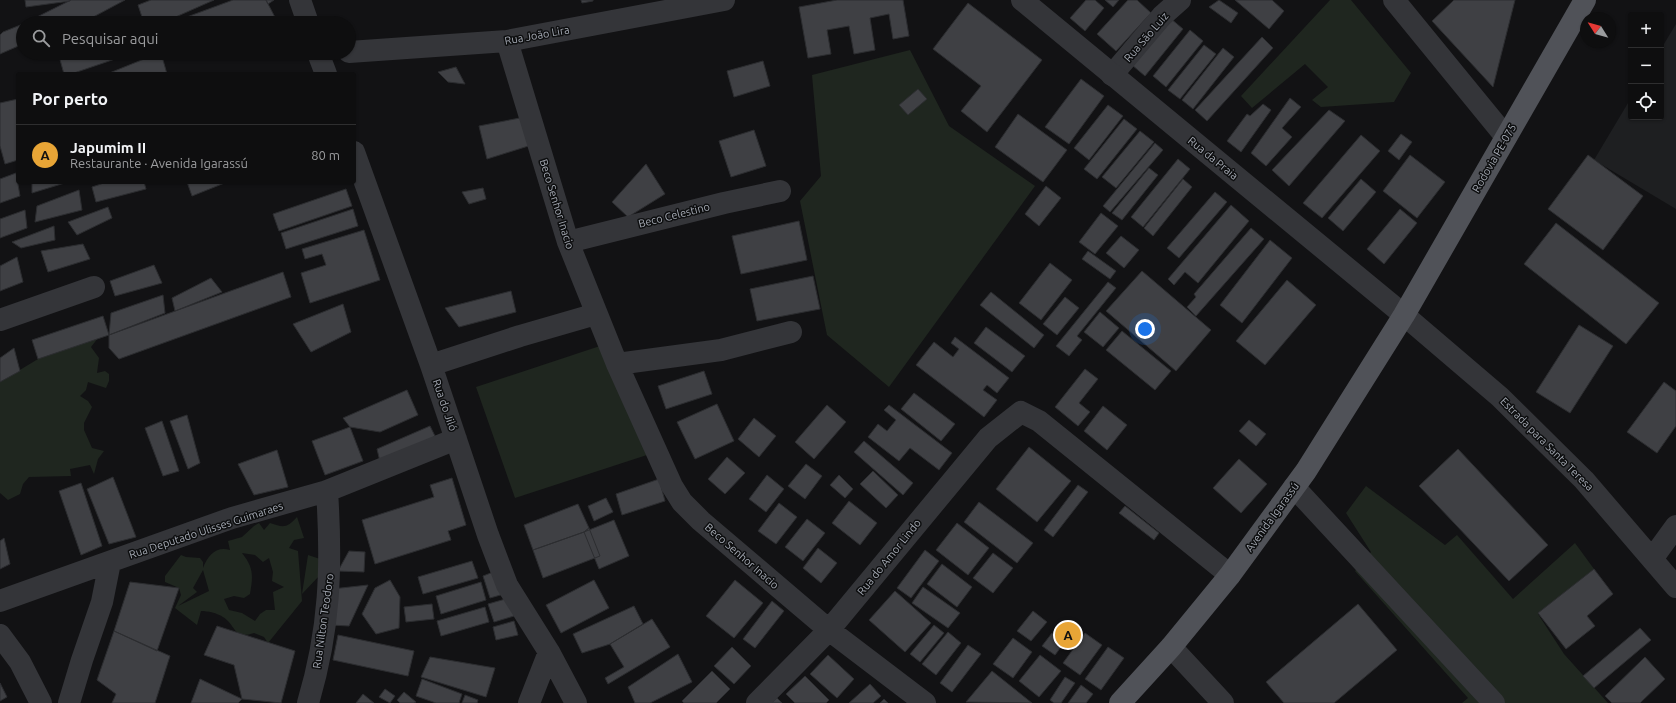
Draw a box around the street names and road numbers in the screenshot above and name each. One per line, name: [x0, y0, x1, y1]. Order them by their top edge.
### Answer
street label: Rua São Luiz: [1121, 10, 1171, 64]
street label: Rua João Lira: [504, 23, 570, 47]
street label: Rodovia PE-075: [1470, 122, 1518, 194]
street label: Rua da Praia: [1186, 134, 1240, 182]
street label: Beco Senhor Inacio: [538, 157, 576, 251]
street label: Beco Celestino: [637, 200, 711, 230]
street label: Rua do Jiló: [431, 377, 459, 433]
street label: Estrada para Santa Teresa: [1498, 395, 1596, 493]
street label: Avenida Igarassú: [1243, 480, 1301, 554]
street label: Rua Deputado Ulisses Guimaraes: [127, 499, 285, 561]
street label: Rua do Amor Lindo: [855, 517, 923, 597]
street label: Beco Senhor Inacio: [703, 521, 781, 591]
street label: Rua Nilton Teodoro: [310, 573, 336, 669]

